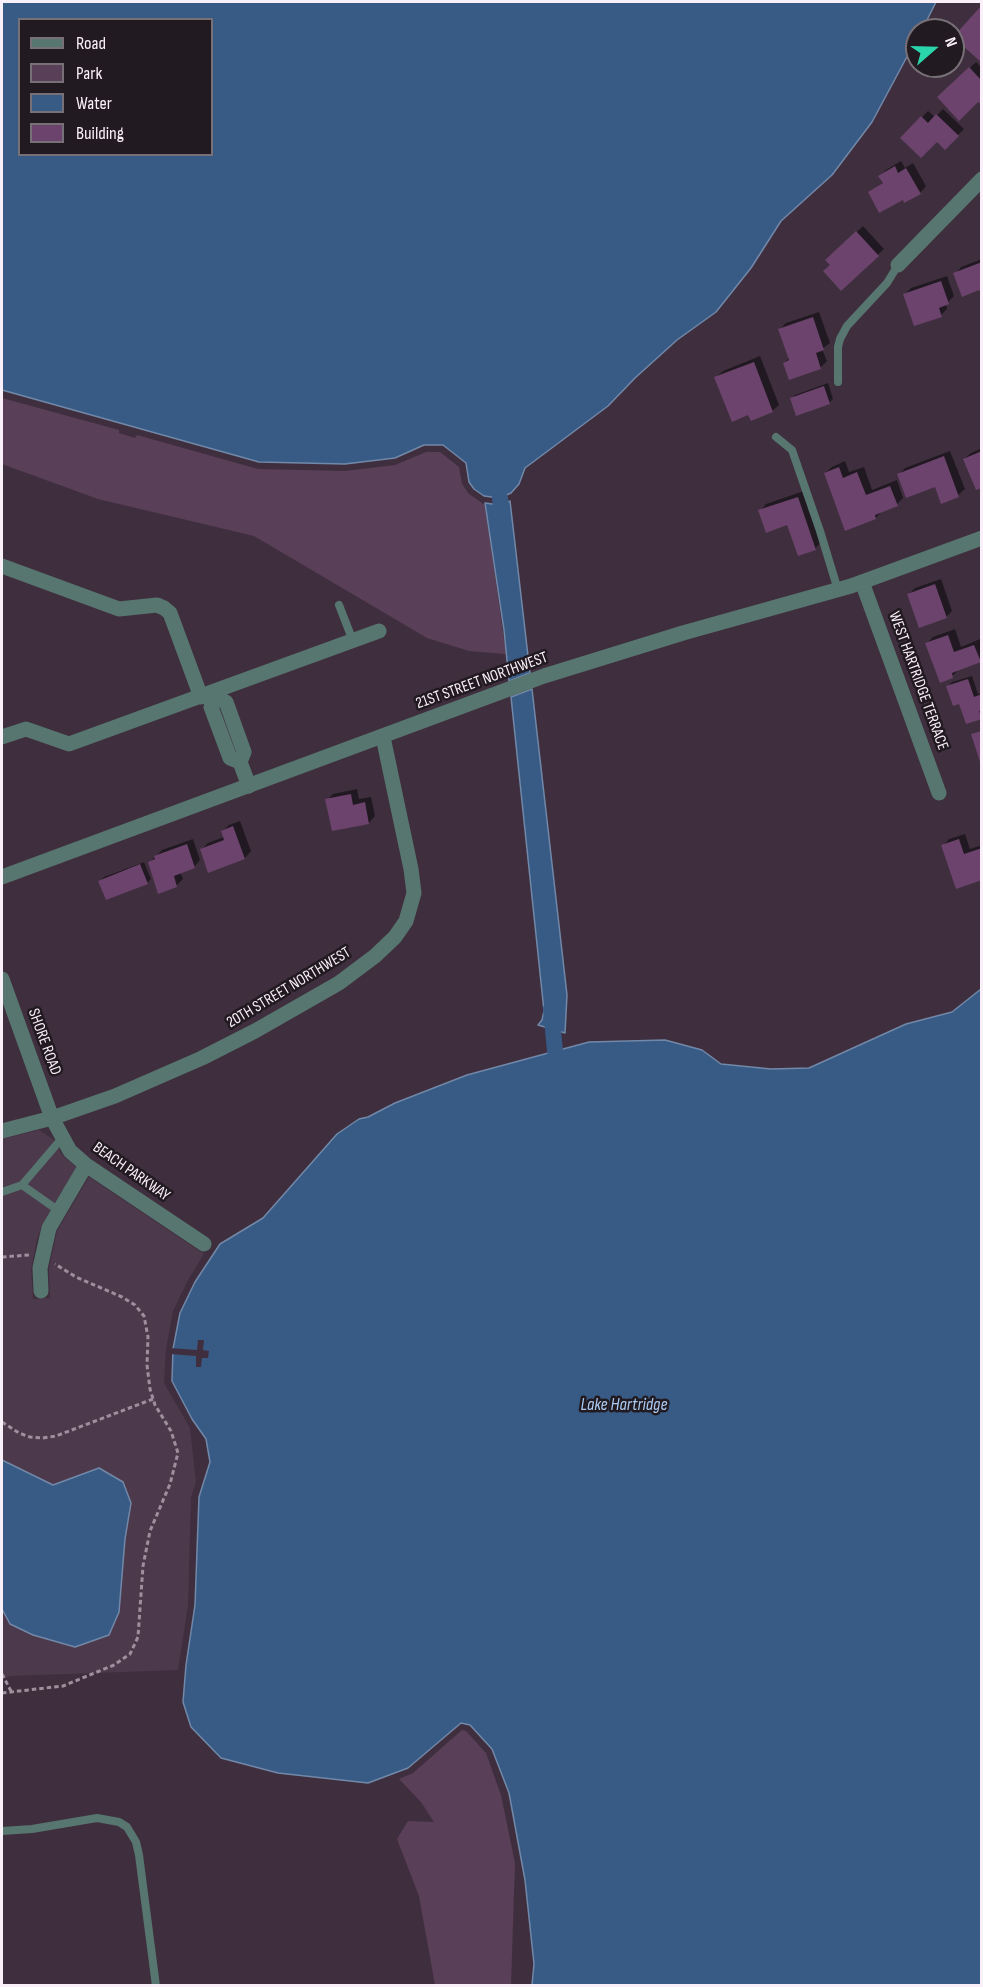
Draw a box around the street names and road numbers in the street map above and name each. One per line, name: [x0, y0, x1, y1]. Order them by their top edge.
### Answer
street label: WEST HARTRIDGE TERRACE: [884, 609, 952, 753]
street label: 21ST STREET NORTHWEST: [413, 648, 551, 714]
street label: 20TH STREET NORTHWEST: [223, 943, 355, 1033]
street label: SHORE ROAD: [23, 1006, 65, 1078]
street label: BEACH PARKWAY: [89, 1138, 173, 1206]

